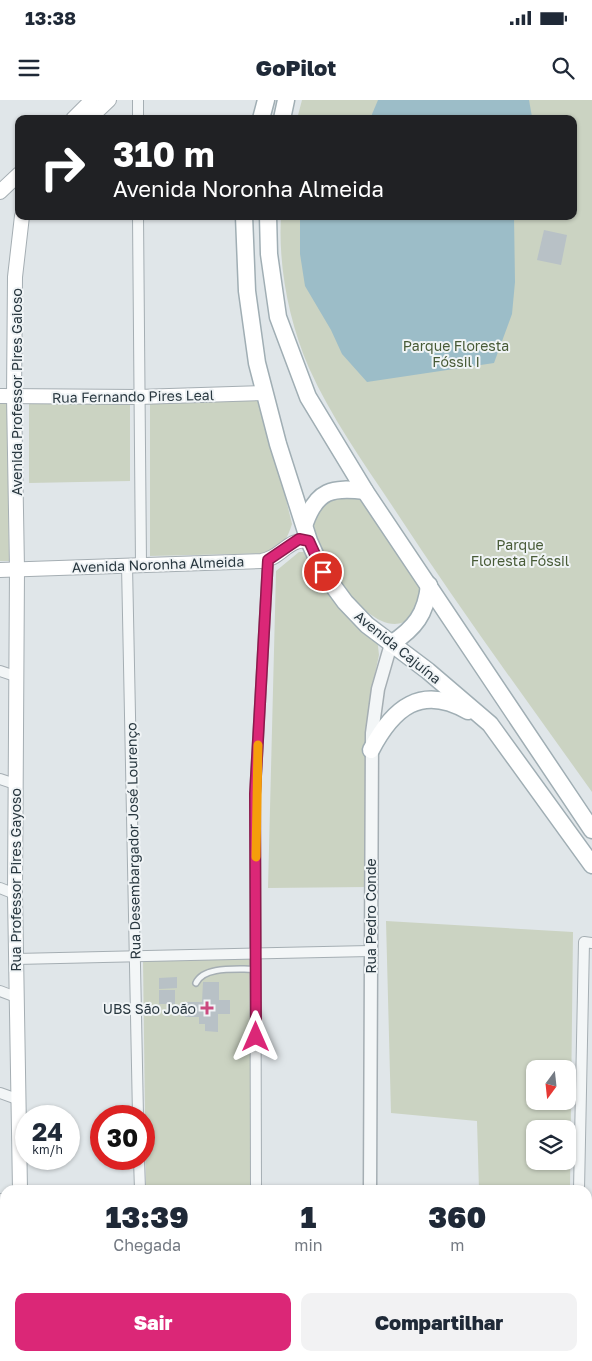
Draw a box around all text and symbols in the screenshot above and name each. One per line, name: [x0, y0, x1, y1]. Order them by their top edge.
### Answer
text: 13:38: [25, 6, 76, 29]
icon: menu: [15, 54, 43, 82]
text: GoPilot: [256, 54, 336, 81]
icon: search: [549, 54, 577, 82]
text: 310 m: [113, 133, 215, 175]
icon: right: [30, 135, 95, 200]
text: Avenida Noronha Almeida: [113, 175, 384, 202]
street label: Avenida Professor Pires Gaioso: [8, 288, 25, 496]
park label: Parque Floresta Fóssil I: [403, 337, 509, 370]
street label: Rua Fernando Pires Leal: [52, 386, 214, 406]
park label: Parque Floresta Fóssil: [471, 536, 569, 569]
pin: [302, 551, 344, 593]
street label: Avenida Noronha Almeida: [72, 552, 244, 576]
icon: arrive: [309, 558, 337, 586]
street label: Avenida Cajuína: [351, 607, 445, 687]
street label: Rua Desembargador José Lourenço: [122, 722, 144, 960]
street label: Rua Professor Pires Gayoso: [7, 788, 24, 972]
street label: Rua Pedro Conde: [362, 858, 379, 974]
place label: UBS São João: [103, 1000, 196, 1017]
marker: UBS São João: [200, 1001, 214, 1015]
position arrow: [229, 1010, 281, 1062]
north arrow: [526, 1060, 576, 1110]
map controls: [526, 1060, 576, 1170]
speed limit sign: 30: [90, 1105, 155, 1170]
text: 24: [32, 1116, 63, 1147]
button: layers: [526, 1120, 576, 1170]
text: km/h: [32, 1142, 63, 1157]
text: 13:39: [106, 1199, 189, 1235]
text: 1: [300, 1199, 316, 1235]
text: 360: [428, 1199, 486, 1235]
text: Chegada: [113, 1235, 181, 1255]
text: min: [294, 1235, 323, 1255]
text: m: [450, 1235, 464, 1255]
button: Sair: [15, 1293, 291, 1351]
button: Compartilhar: [301, 1293, 577, 1351]

